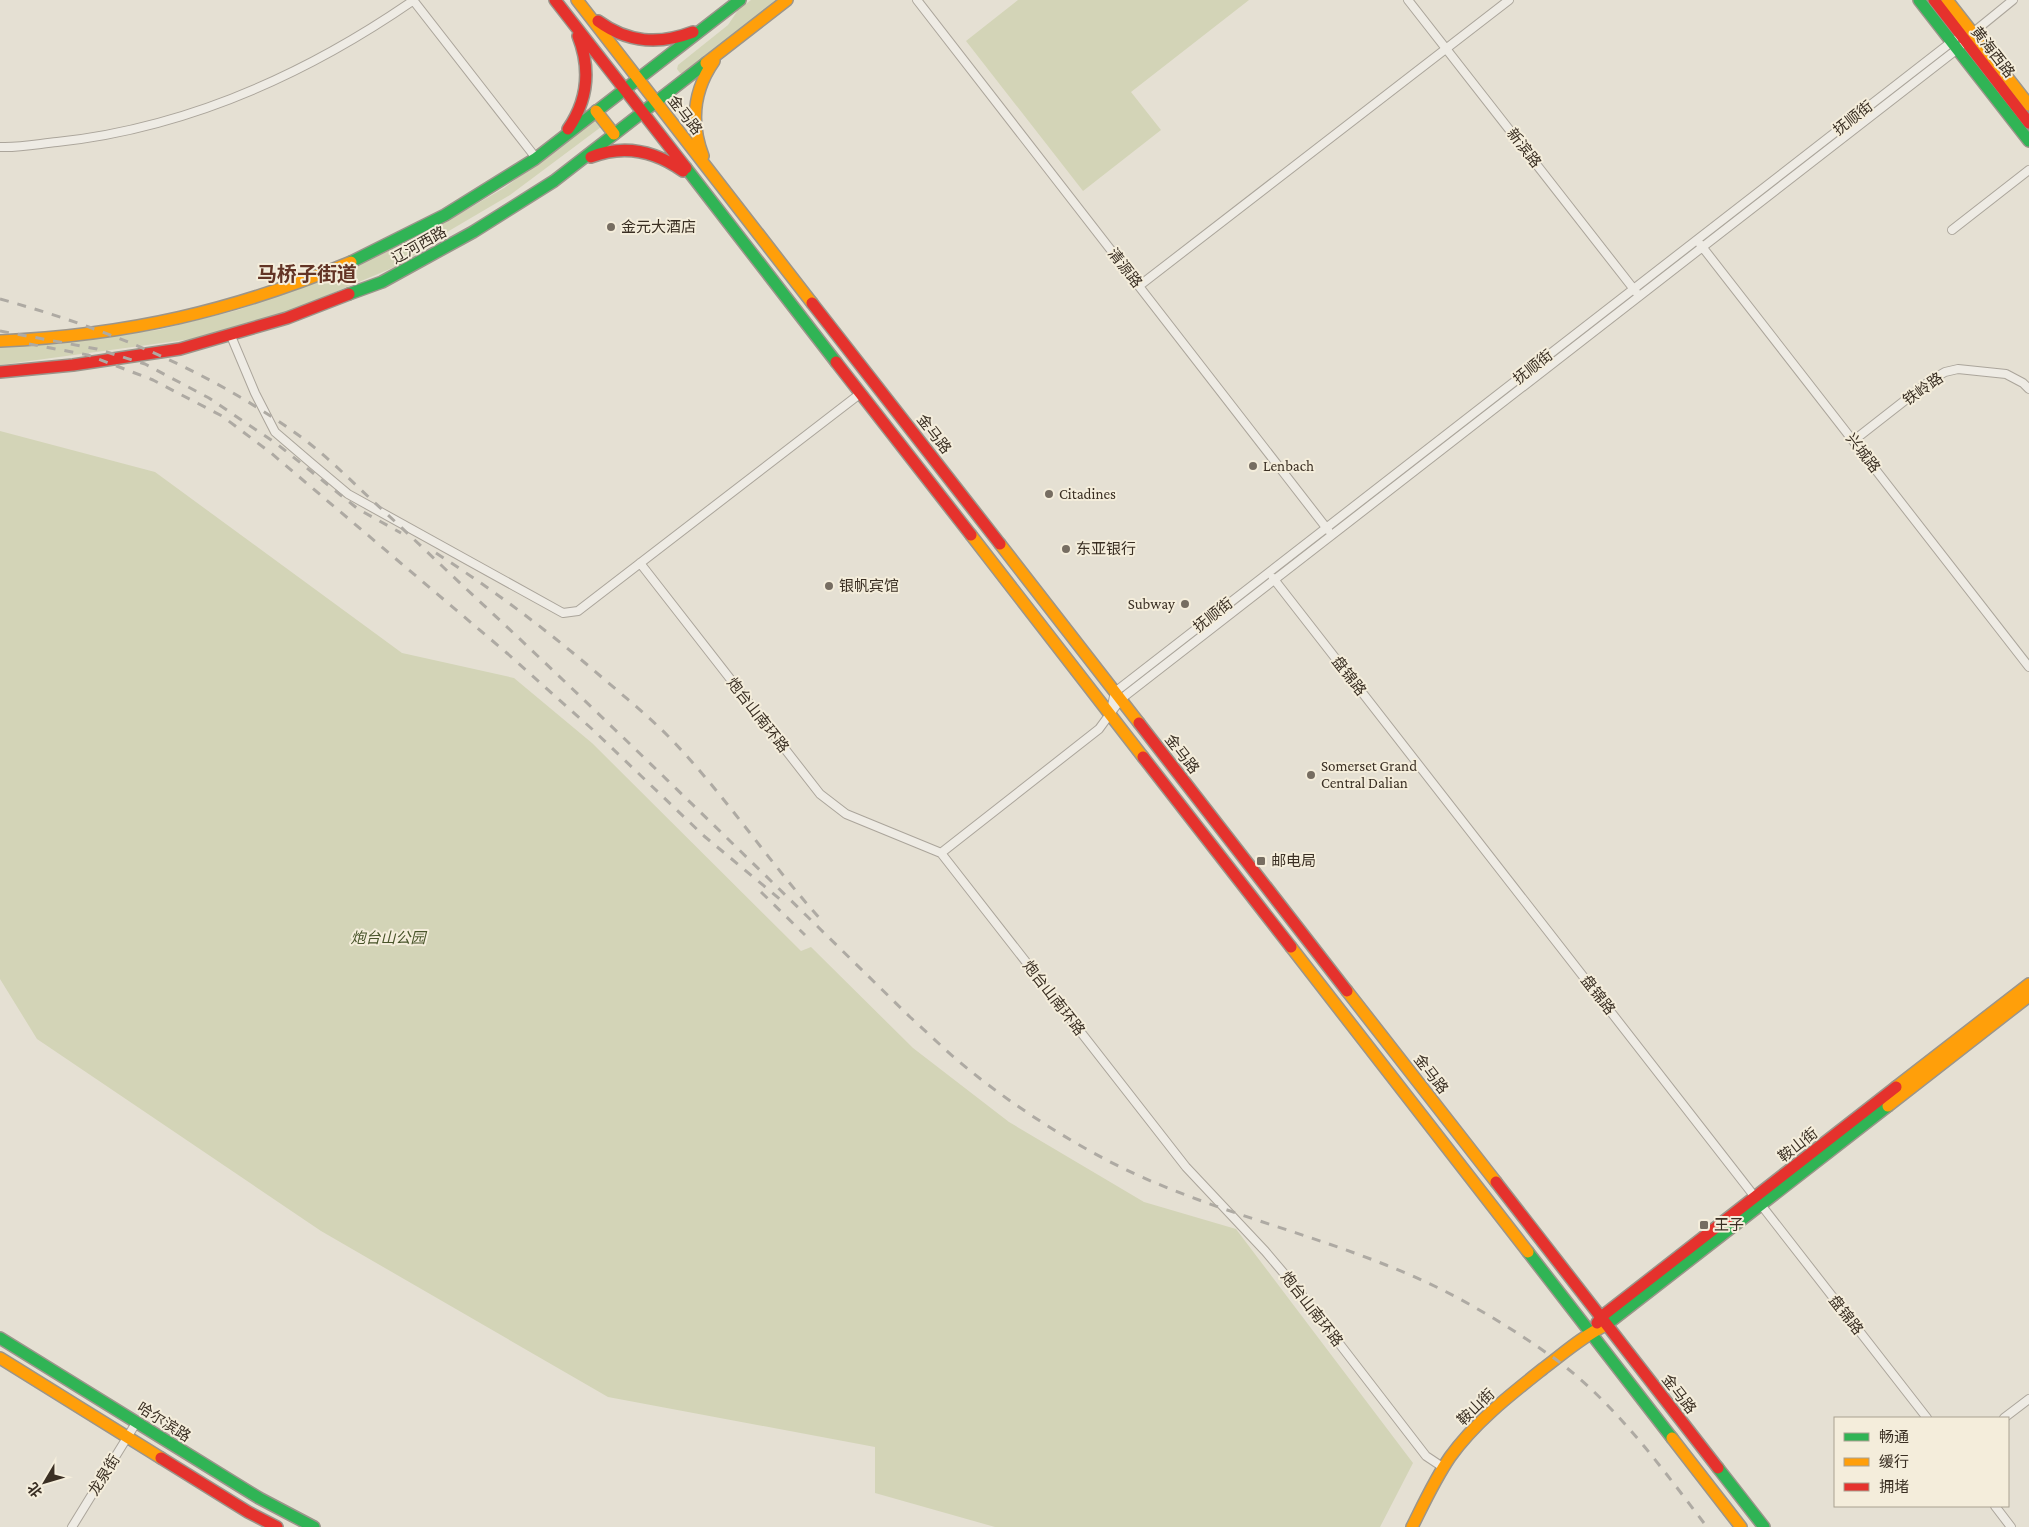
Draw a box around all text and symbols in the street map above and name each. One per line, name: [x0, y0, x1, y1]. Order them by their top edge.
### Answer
street label: 黄海西路: [1968, 23, 2018, 81]
street label: 金马路: [665, 92, 705, 138]
street label: 抚顺街: [1830, 98, 1876, 138]
street label: 新滨路: [1504, 125, 1544, 171]
place label: 金元大酒店: [621, 219, 696, 235]
marker: 金元大酒店: [605, 221, 617, 233]
street label: 辽河西路: [389, 223, 449, 267]
street label: 清源路: [1105, 245, 1145, 291]
district label: 马桥子街道: [257, 263, 357, 285]
street label: 抚顺街: [1510, 347, 1556, 387]
street label: 铁岭路: [1899, 369, 1946, 408]
street label: 金马路: [914, 411, 954, 457]
street label: 兴城路: [1843, 430, 1883, 476]
place label: Lenbach: [1263, 458, 1314, 474]
marker: Lenbach: [1247, 460, 1259, 472]
place label: Citadines: [1059, 486, 1116, 502]
marker: Citadines: [1043, 488, 1055, 500]
place label: 东亚银行: [1076, 541, 1136, 557]
marker: 东亚银行: [1060, 543, 1072, 555]
place label: 银帆宾馆: [839, 578, 899, 594]
marker: 银帆宾馆: [823, 580, 835, 592]
street label: 抚顺街: [1190, 595, 1236, 635]
place label: Subway: [1128, 596, 1175, 613]
marker: Subway: [1179, 598, 1191, 610]
street label: 盘锦路: [1329, 653, 1369, 699]
street label: 炮台山南环路: [724, 674, 793, 755]
street label: 金马路: [1162, 731, 1202, 777]
place label: Somerset Grand Central Dalian: [1321, 758, 1417, 791]
marker: Somerset Grand Central Dalian: [1305, 769, 1317, 781]
place label: 邮电局: [1271, 853, 1316, 869]
marker: 邮电局: [1255, 855, 1267, 867]
park label: 炮台山公园: [350, 930, 427, 946]
street label: 炮台山南环路: [1020, 957, 1089, 1038]
street label: 盘锦路: [1578, 972, 1618, 1018]
street label: 金马路: [1411, 1051, 1451, 1097]
street label: 鞍山街: [1775, 1124, 1821, 1165]
place label: 王子: [1714, 1217, 1744, 1233]
marker: 王子: [1698, 1219, 1710, 1231]
street label: 炮台山南环路: [1278, 1268, 1347, 1349]
street label: 盘锦路: [1826, 1292, 1866, 1338]
street label: 金马路: [1659, 1371, 1699, 1417]
street label: 鞍山街: [1454, 1385, 1498, 1428]
street label: 哈尔滨路: [134, 1399, 194, 1445]
legend: [1834, 1417, 2009, 1507]
text: 畅通: [1879, 1429, 1909, 1445]
street label: 龙泉街: [84, 1451, 123, 1498]
text: 缓行: [1879, 1454, 1909, 1470]
north arrow: [20, 1457, 70, 1507]
text: 拥堵: [1879, 1479, 1909, 1495]
text: 北: [24, 1480, 45, 1500]

